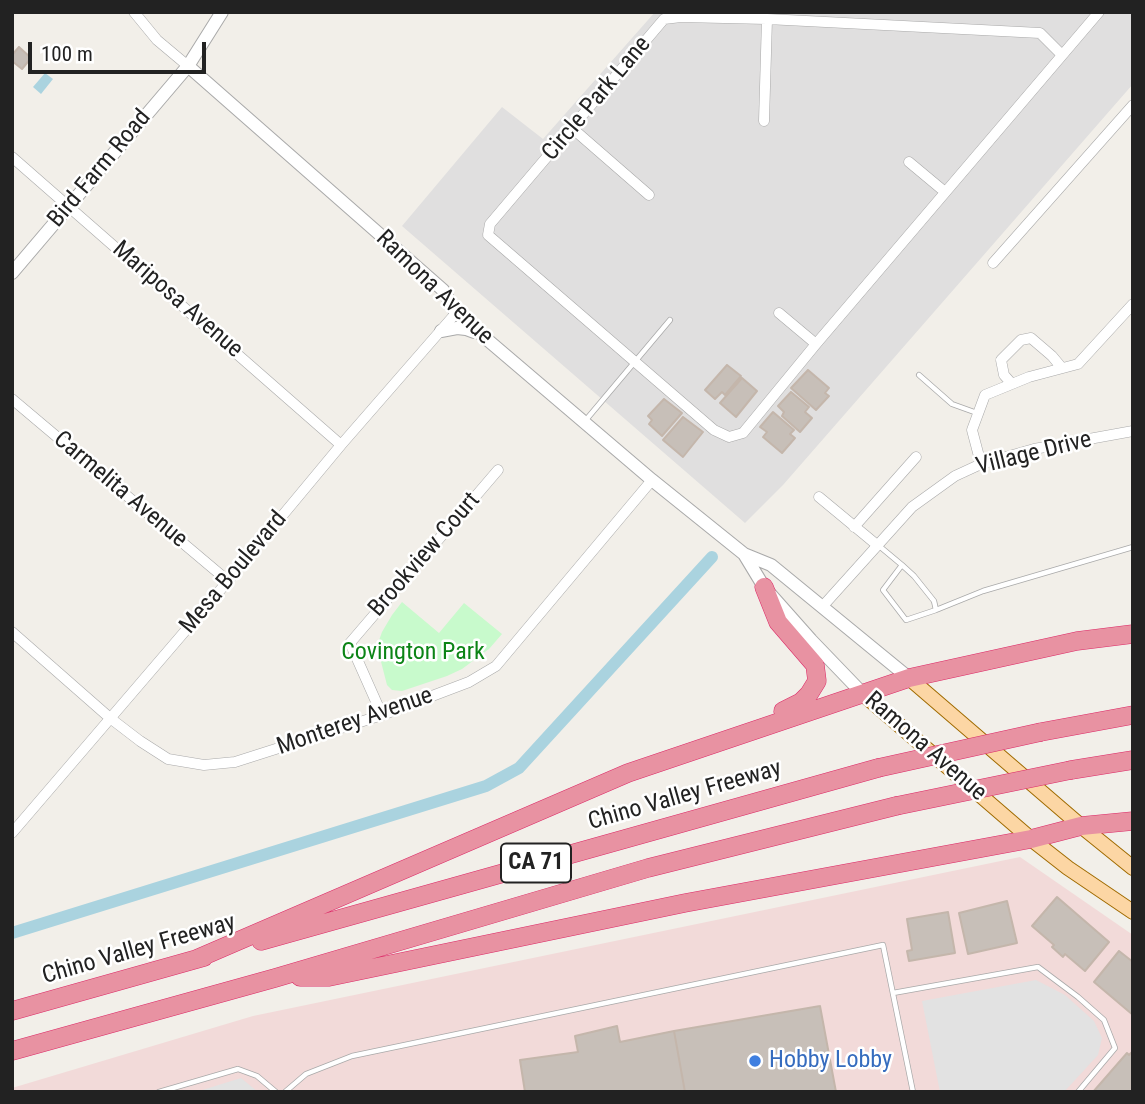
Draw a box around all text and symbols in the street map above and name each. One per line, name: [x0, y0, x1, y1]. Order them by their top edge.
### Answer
scale bar: [32, 28, 210, 72]
street label: Circle Park Lane: [537, 31, 657, 167]
text: 100 m: [41, 42, 93, 66]
street label: Bird Farm Road: [42, 104, 158, 234]
street label: Ramona Avenue: [369, 225, 499, 351]
street label: Mariposa Avenue: [106, 236, 248, 364]
street label: Carmelita Avenue: [47, 426, 193, 554]
street label: Village Drive: [973, 426, 1095, 482]
street label: Brookview Court: [363, 487, 487, 623]
street label: Mesa Boulevard: [174, 506, 294, 640]
park label: Covington Park: [341, 639, 485, 667]
street label: Monterey Avenue: [273, 682, 437, 762]
street label: Ramona Avenue: [858, 686, 992, 808]
street label: Chino Valley Freeway: [585, 755, 785, 837]
road number: CA 71: [501, 844, 571, 883]
street label: Chino Valley Freeway: [39, 909, 239, 991]
place label: Hobby Lobby: [769, 1047, 892, 1075]
marker: Hobby Lobby: [747, 1053, 763, 1069]

